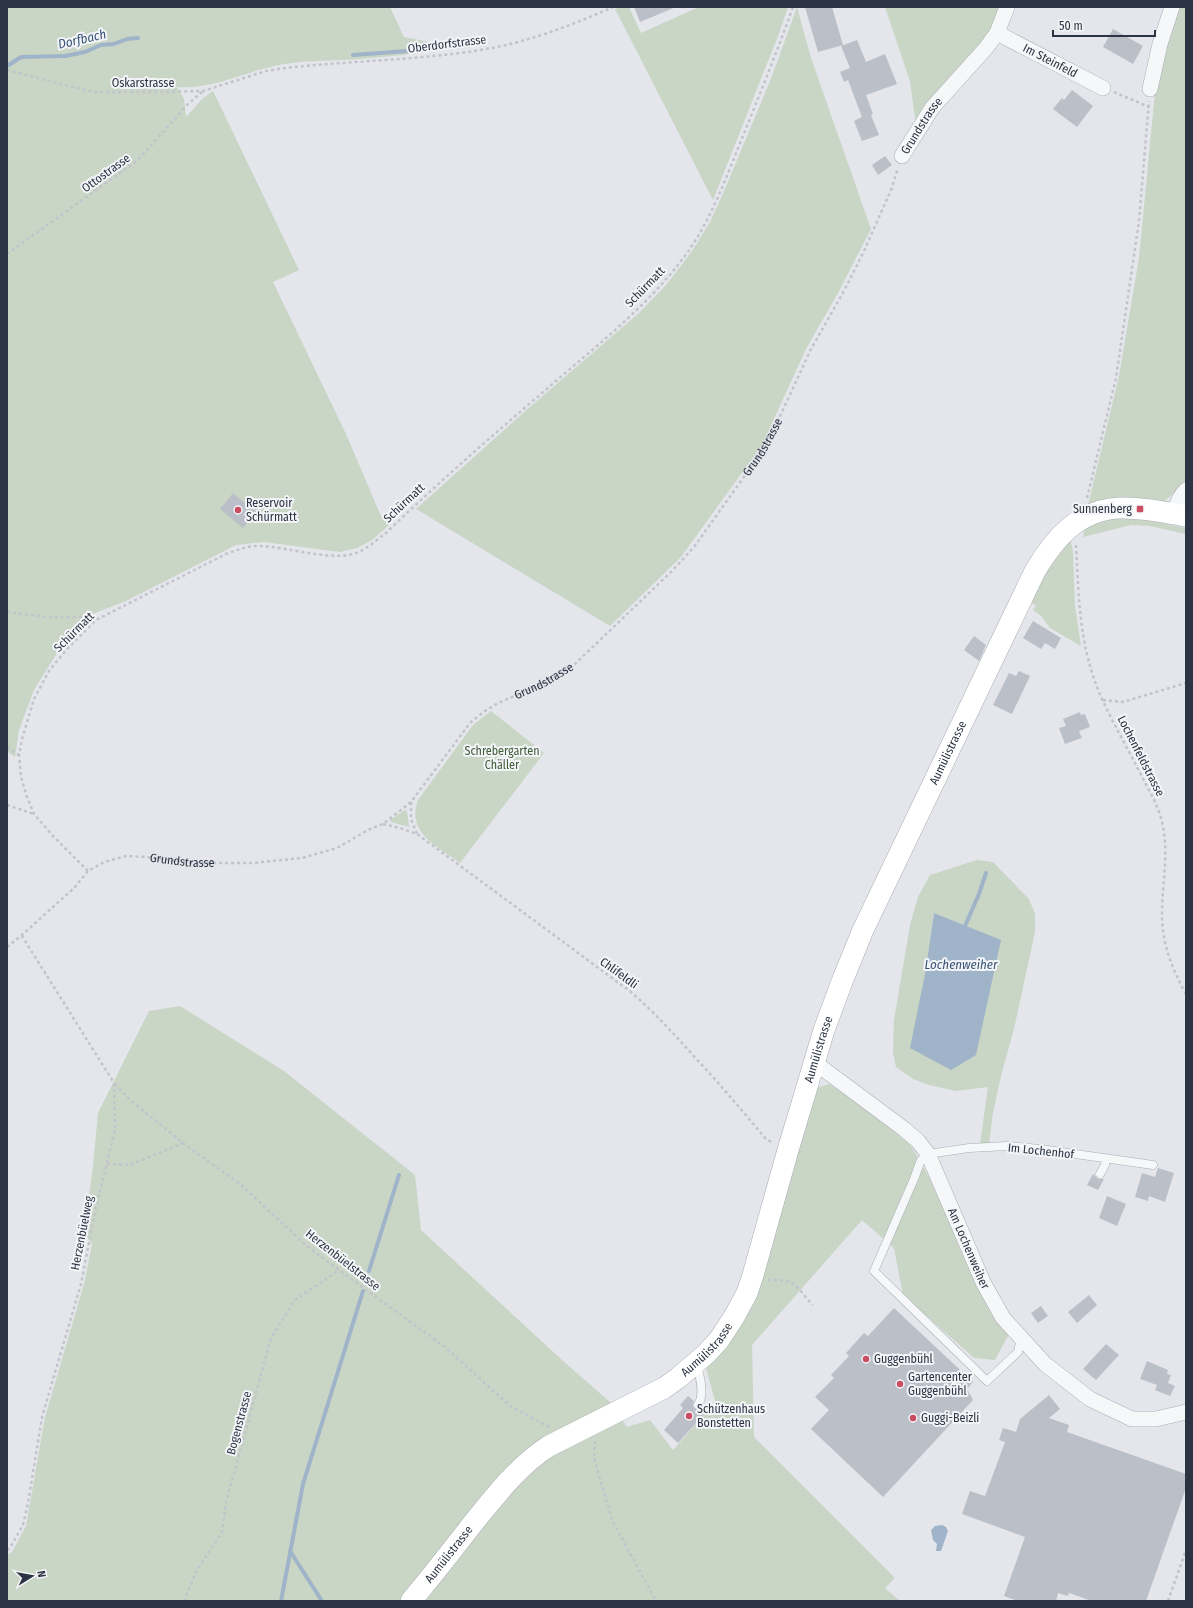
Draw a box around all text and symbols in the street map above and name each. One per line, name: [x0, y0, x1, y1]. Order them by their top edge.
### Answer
scale bar: [1053, 12, 1155, 38]
text: 50 m: [1059, 19, 1083, 33]
water label: Dorfbach: [57, 26, 107, 52]
street label: Oberdorfstrasse: [407, 32, 487, 56]
street label: Im Steinfeld: [1021, 41, 1080, 80]
street label: Oskarstrasse: [112, 76, 174, 90]
street label: Grundstrasse: [898, 94, 945, 157]
street label: Ottostrasse: [79, 151, 133, 195]
street label: Schürmatt: [622, 264, 668, 310]
street label: Grundstrasse: [740, 416, 785, 479]
street label: Schürmatt: [381, 480, 427, 525]
place label: Reservoir Schürmatt: [246, 496, 297, 524]
place label: Sunnenberg: [1073, 502, 1132, 516]
marker: Sunnenberg: [1135, 504, 1145, 514]
marker: Reservoir Schürmatt: [233, 505, 243, 515]
street label: Schürmatt: [51, 609, 97, 655]
street label: Grundstrasse: [512, 660, 576, 702]
street label: Lochenfeldstrasse: [1115, 713, 1167, 799]
street label: Aumülistrasse: [927, 719, 969, 787]
park label: Schrebergarten Chäller: [464, 744, 540, 772]
street label: Grundstrasse: [149, 851, 215, 870]
street label: Chlifeldli: [597, 954, 641, 992]
water label: Lochenweiher: [925, 957, 998, 972]
street label: Aumülistrasse: [802, 1014, 836, 1084]
street label: Im Lochenhof: [1007, 1141, 1076, 1162]
street label: Herzenbüelweg: [68, 1194, 96, 1271]
street label: Am Lochenweiher: [945, 1206, 993, 1292]
street label: Herzenbüelstrasse: [303, 1227, 383, 1293]
street label: Aumülistrasse: [678, 1320, 735, 1379]
place label: Guggenbühl: [874, 1352, 933, 1366]
marker: Guggenbühl: [861, 1354, 871, 1364]
place label: Gartencenter Guggenbühl: [908, 1370, 973, 1398]
marker: Gartencenter Guggenbühl: [895, 1379, 905, 1389]
street label: Bogenstrasse: [224, 1390, 254, 1456]
place label: Schützenhaus Bonstetten: [697, 1402, 765, 1430]
marker: Schützenhaus Bonstetten: [684, 1411, 694, 1421]
place label: Guggi-Beizli: [921, 1411, 979, 1425]
marker: Guggi-Beizli: [908, 1413, 918, 1423]
street label: Aumülistrasse: [422, 1523, 476, 1586]
north arrow: [12, 1556, 52, 1596]
text: N: [34, 1570, 48, 1579]

